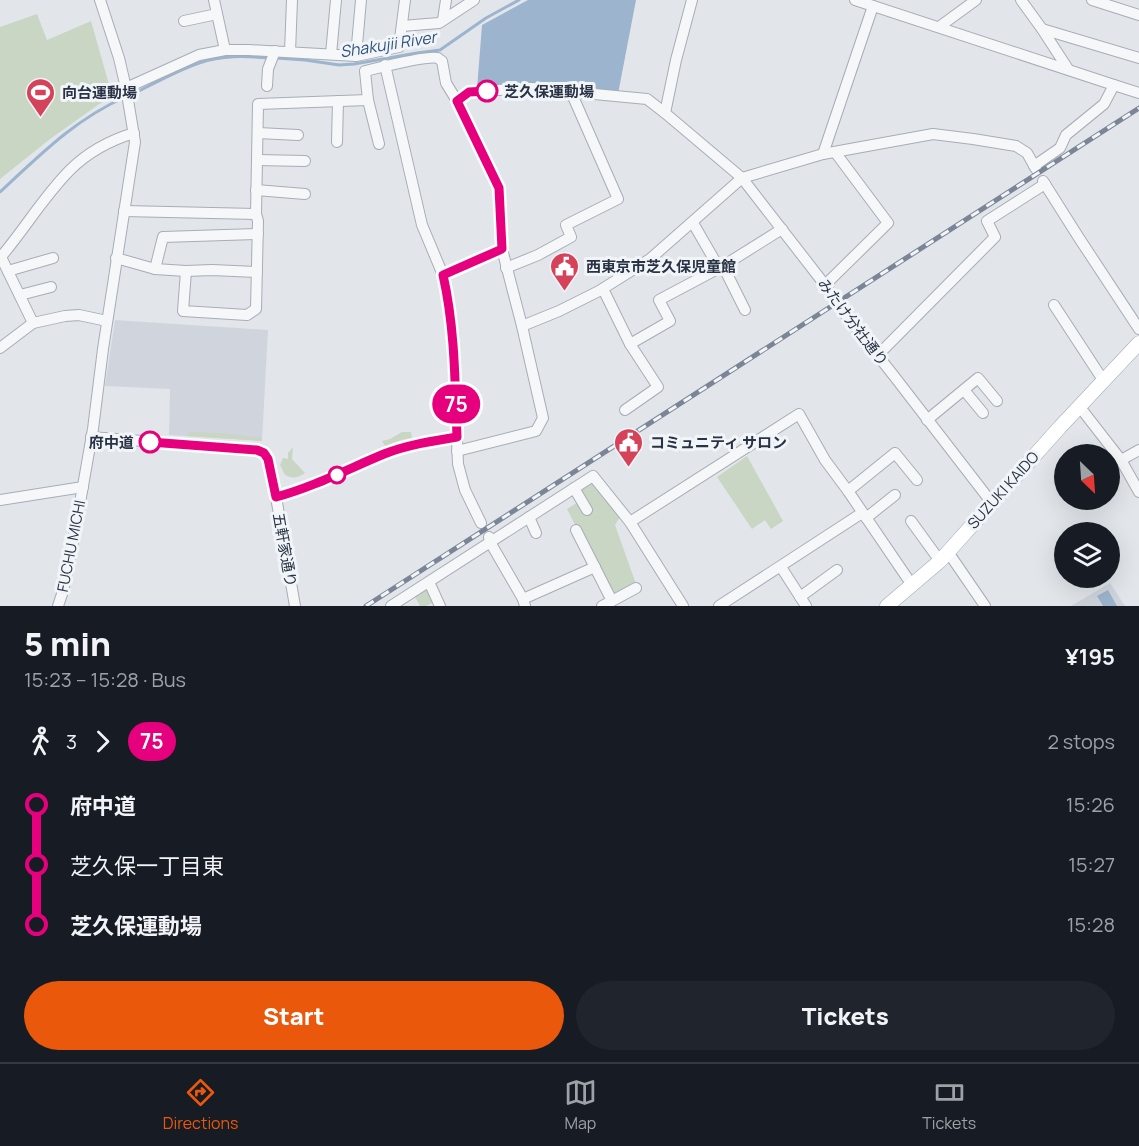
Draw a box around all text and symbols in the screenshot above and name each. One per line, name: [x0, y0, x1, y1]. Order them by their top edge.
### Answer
water label: Shakujii River: [338, 25, 440, 62]
sports icon: 向台運動場: [25, 76, 57, 118]
marker: 芝久保運動場: [476, 80, 498, 102]
place label: 芝久保運動場: [504, 81, 594, 102]
place label: 向台運動場: [62, 82, 137, 103]
public building icon: 西東京市芝久保児童館: [549, 250, 581, 292]
place label: 西東京市芝久保児童館: [586, 256, 736, 277]
street label: みたけ分社通り: [813, 274, 893, 370]
line badge: 75: [429, 384, 483, 424]
text: 75: [444, 390, 468, 418]
public building icon: コミュニティ サロン: [613, 426, 645, 468]
marker: 府中道: [139, 431, 161, 453]
place label: 府中道: [89, 432, 134, 453]
place label: コミュニティ サロン: [650, 432, 787, 453]
north arrow: [1054, 444, 1120, 510]
map controls: [1054, 444, 1120, 588]
street label: SUZUKI KAIDO: [962, 447, 1044, 533]
unlabelled marker: [328, 466, 346, 484]
street label: FUCHU MICHI: [52, 498, 90, 594]
street label: 五軒家通り: [268, 511, 302, 589]
button: layers: [1054, 522, 1120, 588]
text: 5 min: [24, 621, 111, 666]
text: ¥195: [1065, 642, 1115, 672]
text: 15:23 – 15:28 · Bus: [24, 666, 186, 693]
icon: walk: [24, 725, 57, 758]
icon: forward: [86, 725, 119, 758]
text: 75: [140, 727, 164, 755]
text: 3: [66, 728, 77, 755]
text: 2 stops: [1047, 728, 1115, 755]
text: 府中道: [70, 791, 136, 821]
text: 15:26: [1066, 791, 1115, 818]
text: 芝久保一丁目東: [70, 851, 224, 881]
text: 15:27: [1068, 851, 1115, 878]
text: 芝久保運動場: [70, 911, 202, 941]
text: 15:28: [1067, 911, 1115, 938]
button: Start: [24, 981, 564, 1050]
button: Tickets: [576, 981, 1115, 1050]
tab: Directions: [163, 1076, 238, 1134]
tab: Map: [564, 1076, 597, 1134]
tab: Tickets: [922, 1076, 976, 1134]

